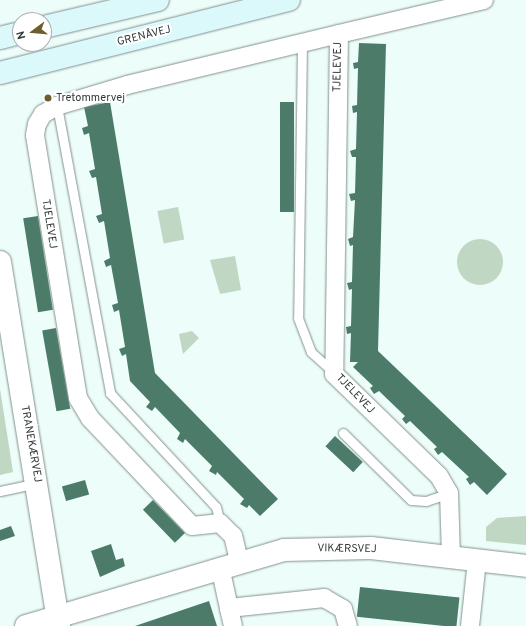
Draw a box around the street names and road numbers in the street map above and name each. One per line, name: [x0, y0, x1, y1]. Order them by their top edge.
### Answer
street label: GRENÅVEJ: [116, 23, 172, 49]
street label: TJELEVEJ: [331, 42, 345, 92]
street label: TJELEVEJ: [39, 198, 59, 250]
street label: TJELEVEJ: [333, 371, 377, 417]
street label: TRANEKÆRVEJ: [18, 404, 44, 484]
street label: VIKÆRSVEJ: [317, 542, 377, 556]

